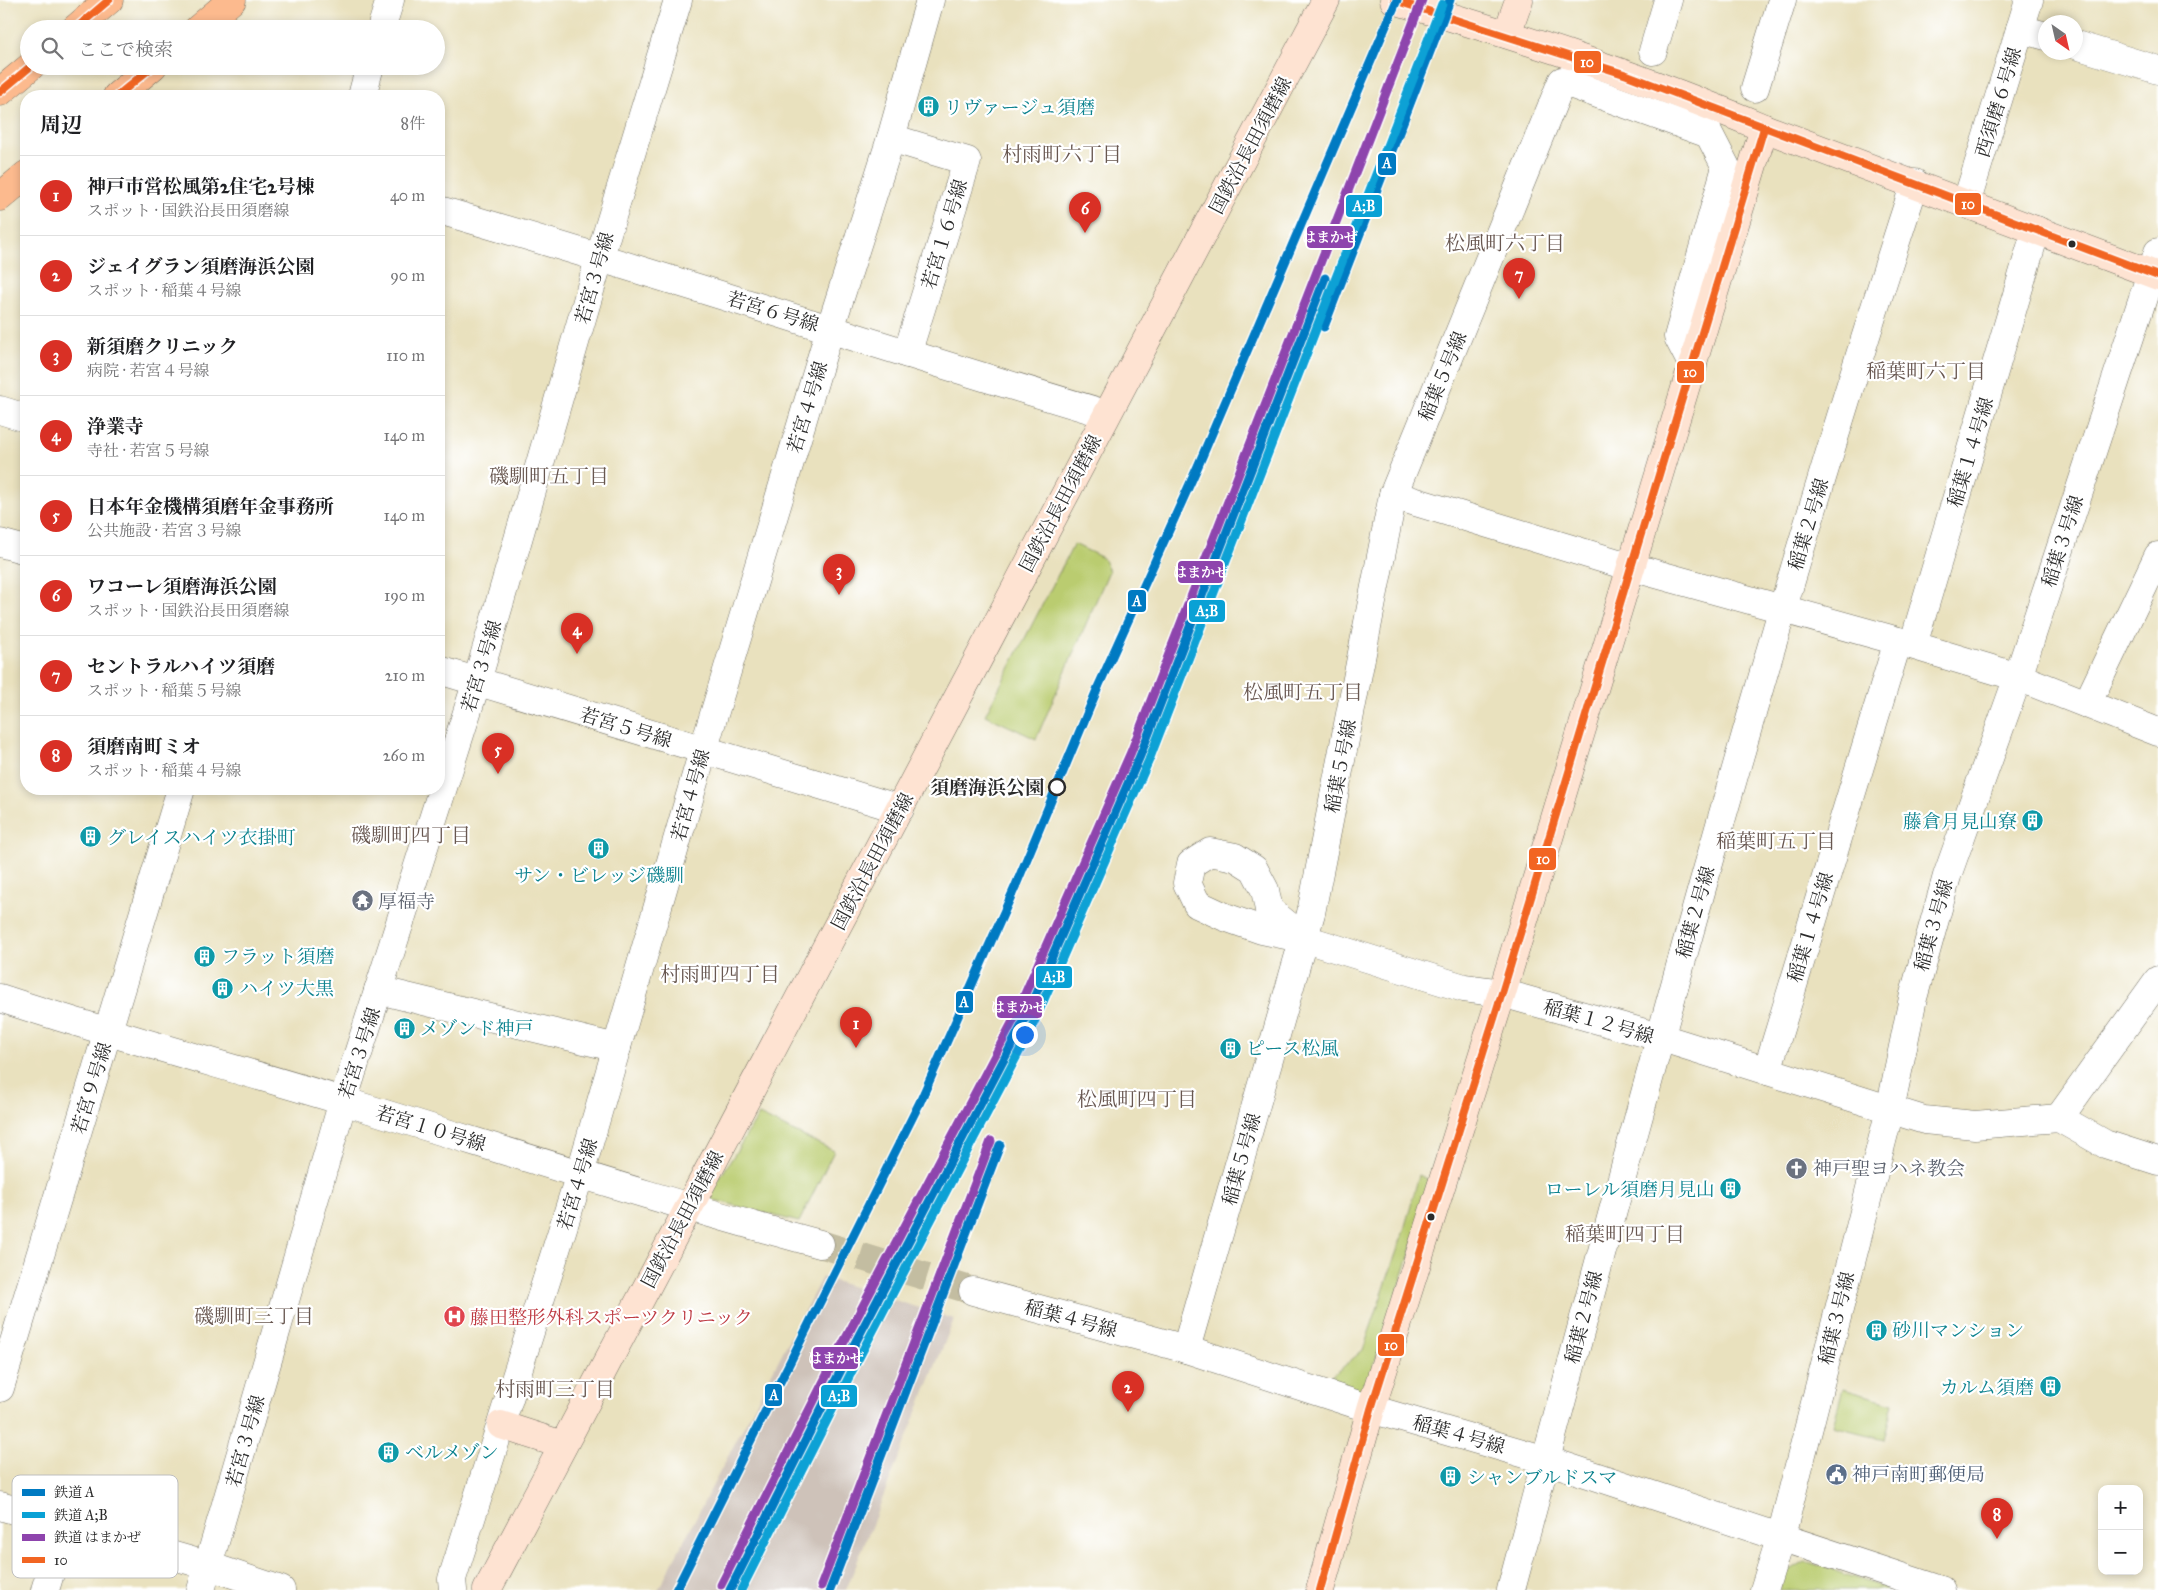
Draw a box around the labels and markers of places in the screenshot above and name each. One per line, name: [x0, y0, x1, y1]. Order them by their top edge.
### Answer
building icon: リヴァージュ須磨: [916, 95, 940, 119]
place label: リヴァージュ須磨: [944, 96, 1095, 119]
pin: 6: [1069, 192, 1101, 233]
unlabelled marker: [2067, 239, 2077, 249]
pin: 7: [1503, 258, 1535, 299]
pin: 3: [823, 554, 855, 595]
pin: 4: [561, 613, 593, 654]
pin: 5: [482, 733, 514, 774]
place label: 須磨海浜公園: [930, 776, 1044, 799]
marker: 須磨海浜公園: [1048, 778, 1066, 796]
building icon: 藤倉月見山寮: [2021, 809, 2045, 833]
place label: 藤倉月見山寮: [1903, 810, 2017, 833]
building icon: グレイスハイツ衣掛町: [79, 825, 103, 849]
place label: グレイスハイツ衣掛町: [107, 826, 296, 849]
building icon: サン・ビレッジ磯馴: [587, 837, 611, 861]
place label: サン・ビレッジ磯馴: [514, 864, 684, 887]
temple icon: 厚福寺: [350, 889, 374, 913]
place label: 厚福寺: [378, 890, 435, 913]
building icon: フラット須磨: [193, 944, 217, 968]
place label: フラット須磨: [221, 945, 335, 968]
building icon: ハイツ大黒: [211, 976, 235, 1000]
place label: ハイツ大黒: [239, 977, 334, 1000]
pin: 1: [840, 1007, 872, 1048]
building icon: メゾンド神戸: [392, 1016, 416, 1040]
place label: メゾンド神戸: [420, 1017, 533, 1040]
building icon: ピース松風: [1218, 1036, 1242, 1060]
place label: ピース松風: [1246, 1037, 1339, 1060]
church icon: 神戸聖ヨハネ教会: [1785, 1156, 1809, 1180]
place label: 神戸聖ヨハネ教会: [1813, 1157, 1965, 1180]
building icon: ローレル須磨月見山: [1719, 1177, 1743, 1201]
place label: ローレル須磨月見山: [1545, 1178, 1715, 1201]
unlabelled marker: [1426, 1212, 1436, 1222]
hospital icon: 藤田整形外科スポーツクリニック: [442, 1305, 466, 1329]
place label: 藤田整形外科スポーツクリニック: [470, 1306, 753, 1329]
building icon: 砂川マンション: [1864, 1318, 1888, 1342]
place label: 砂川マンション: [1892, 1319, 2024, 1342]
pin: 2: [1112, 1371, 1144, 1412]
building icon: カルム須磨: [2038, 1375, 2062, 1399]
place label: カルム須磨: [1940, 1376, 2034, 1399]
building icon: ベルメゾン: [377, 1440, 401, 1464]
place label: ベルメゾン: [405, 1441, 499, 1464]
public building icon: 神戸南町郵便局: [1824, 1462, 1848, 1486]
place label: 神戸南町郵便局: [1852, 1463, 1985, 1486]
building icon: シャンブルドスマ: [1439, 1465, 1463, 1489]
place label: シャンブルドスマ: [1467, 1466, 1617, 1489]
pin: 8: [1981, 1498, 2013, 1539]

